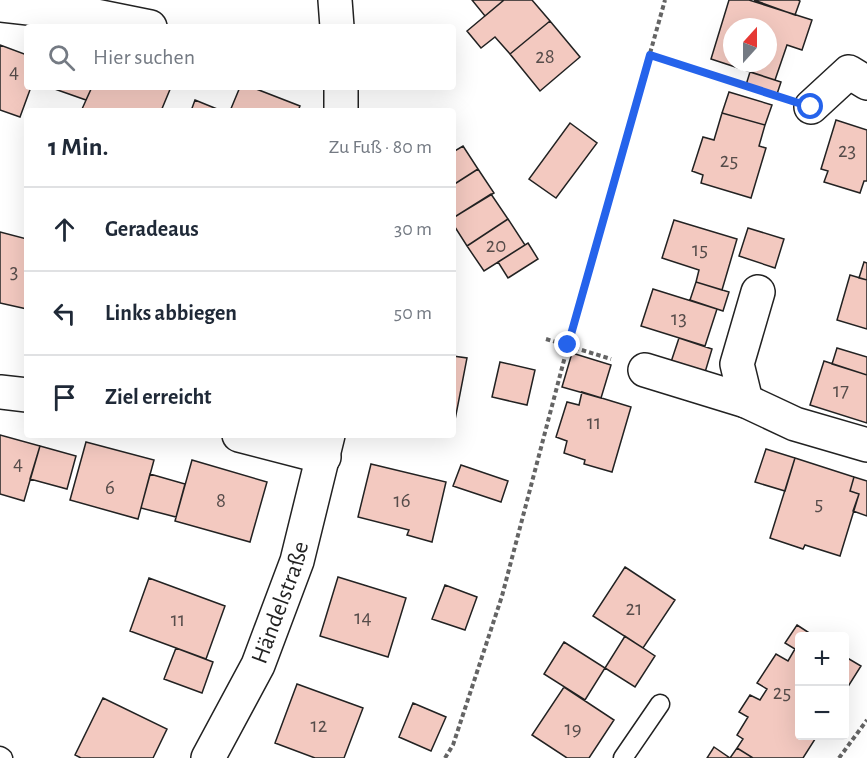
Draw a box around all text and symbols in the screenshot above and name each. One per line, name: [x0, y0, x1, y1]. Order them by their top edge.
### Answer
north arrow: [723, 18, 777, 72]
search box: [24, 24, 456, 90]
icon: search: [45, 41, 78, 74]
text: Hier suchen: [93, 46, 195, 68]
house number: 28: [535, 46, 555, 67]
house number: 4: [9, 61, 19, 82]
route start: [797, 93, 823, 119]
text: 1 Min.: [48, 134, 109, 160]
text: Zu Fuß · 80 m: [329, 137, 432, 157]
house number: 23: [838, 140, 856, 161]
house number: 25: [720, 150, 738, 171]
icon: ahead: [48, 213, 81, 246]
text: Geradeaus: [105, 218, 199, 240]
text: 30 m: [394, 219, 432, 239]
house number: 20: [486, 235, 506, 256]
house number: 15: [692, 239, 708, 260]
house number: 3: [10, 261, 18, 282]
icon: left: [48, 297, 81, 330]
text: Links abbiegen: [105, 302, 237, 324]
text: 50 m: [394, 303, 432, 323]
house number: 13: [671, 308, 687, 329]
route end: [554, 331, 580, 357]
house number: 17: [833, 380, 849, 401]
icon: arrive: [48, 381, 81, 414]
text: Ziel erreicht: [105, 386, 212, 408]
house number: 11: [587, 412, 601, 433]
house number: 4: [13, 453, 23, 474]
house number: 6: [105, 477, 115, 498]
house number: 8: [216, 490, 226, 511]
house number: 16: [393, 490, 411, 511]
house number: 5: [815, 493, 823, 514]
street label: Händelstraße: [248, 539, 313, 667]
house number: 21: [626, 598, 642, 619]
house number: 14: [354, 607, 372, 628]
house number: 11: [171, 609, 185, 630]
map controls: [795, 632, 849, 740]
button: +: [795, 632, 849, 686]
house number: 25: [773, 682, 791, 703]
button: −: [795, 686, 849, 740]
house number: 12: [311, 715, 327, 736]
house number: 19: [564, 718, 582, 739]

